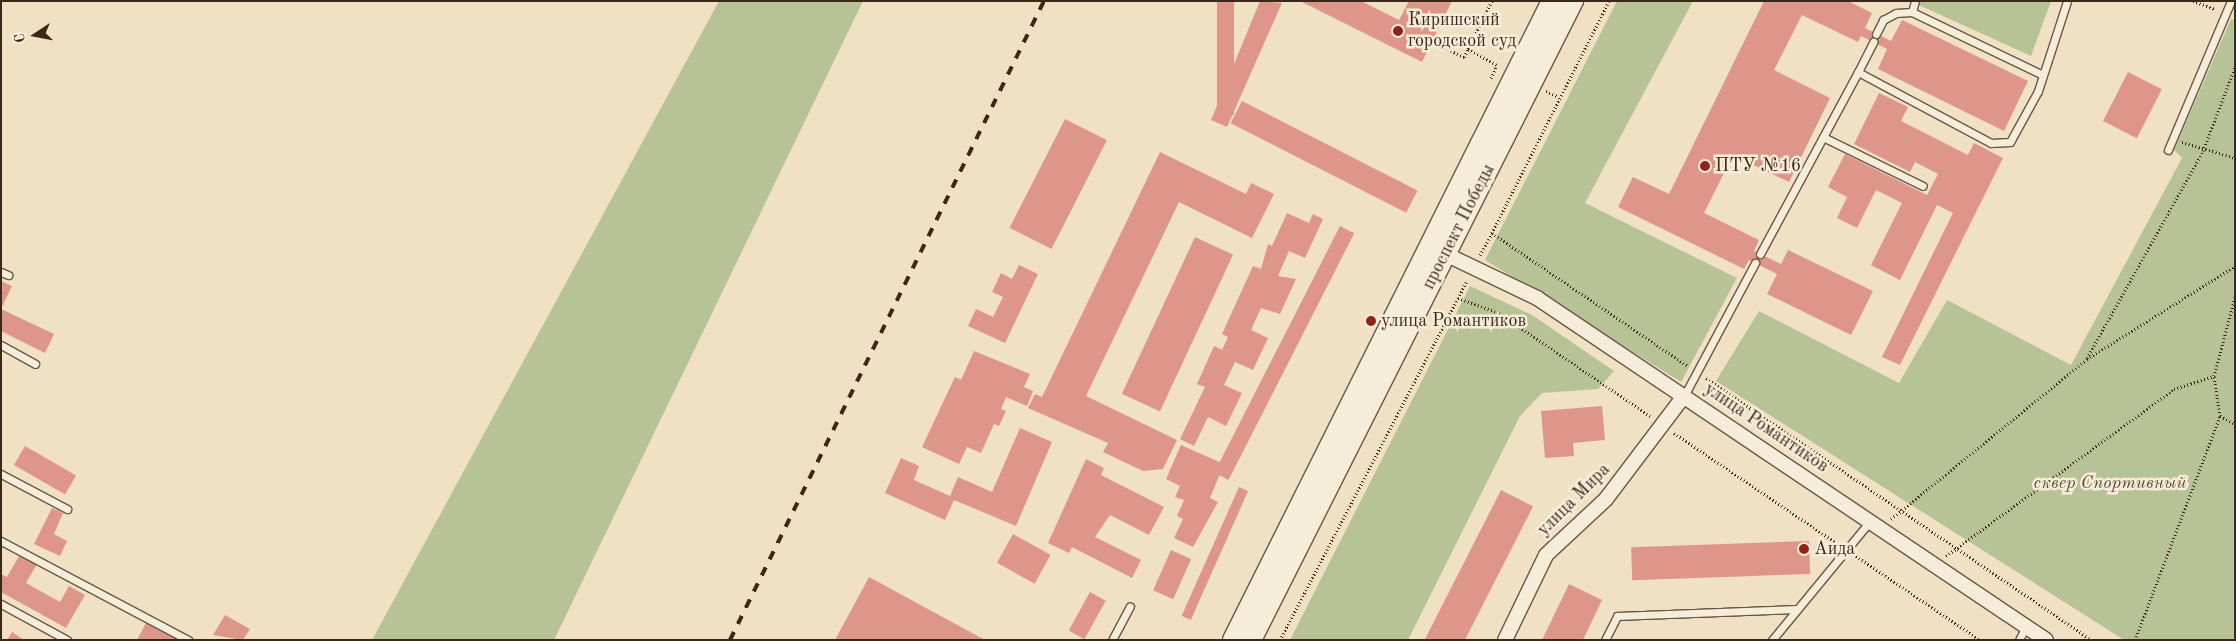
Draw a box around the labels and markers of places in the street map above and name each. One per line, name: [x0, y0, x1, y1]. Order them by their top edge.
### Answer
place label: Киришский городской суд: [1408, 10, 1516, 52]
marker: Киришский городской суд: [1392, 25, 1404, 37]
place label: ПТУ №16: [1715, 155, 1801, 177]
marker: ПТУ №16: [1699, 160, 1711, 172]
place label: улица Романтиков: [1381, 310, 1526, 332]
marker: улица Романтиков: [1365, 315, 1377, 327]
place label: Аида: [1814, 538, 1855, 560]
marker: Аида: [1798, 543, 1810, 555]

